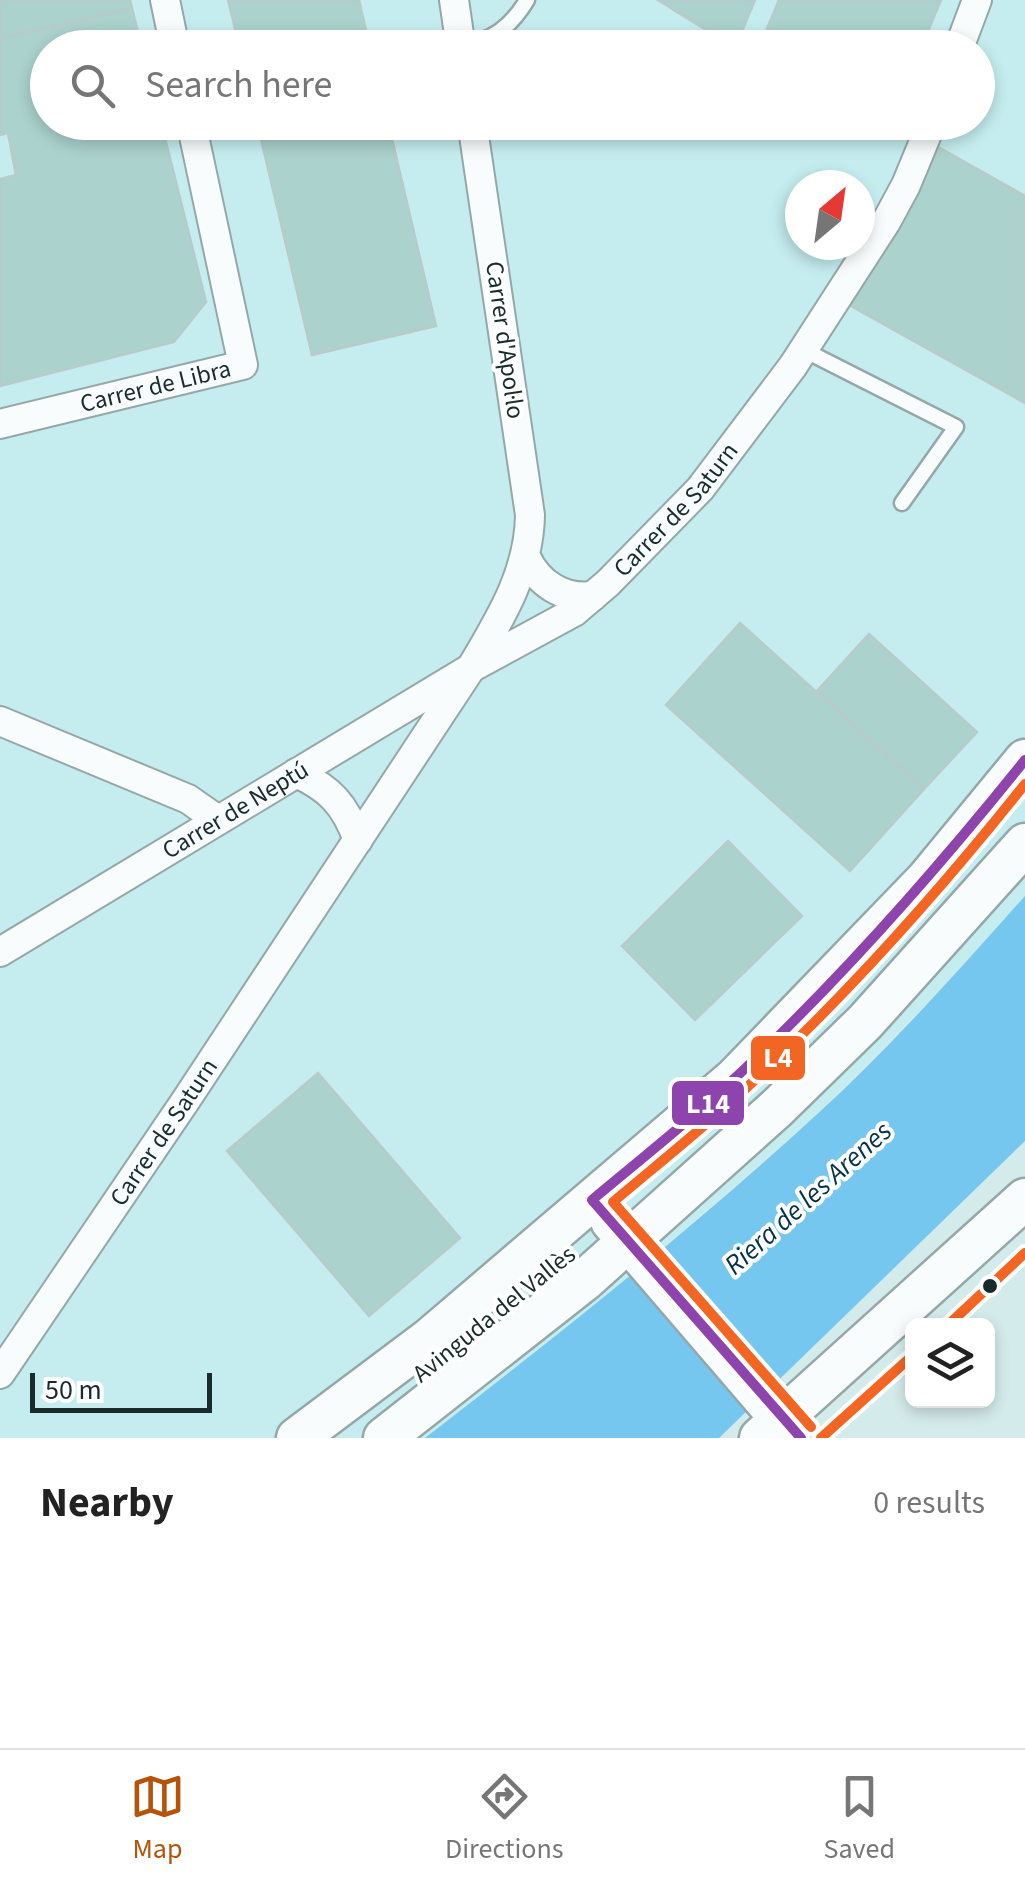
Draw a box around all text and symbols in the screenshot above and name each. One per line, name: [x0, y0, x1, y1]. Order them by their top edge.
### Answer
search box: [30, 30, 995, 140]
icon: search: [65, 58, 120, 113]
text: Search here: [145, 58, 332, 112]
north arrow: [785, 170, 875, 260]
street label: Carrer d'Apol·lo: [476, 259, 534, 421]
street label: Carrer de Libra: [76, 351, 235, 422]
street label: Carrer de Saturn: [605, 435, 747, 585]
street label: Carrer de Neptú: [155, 752, 316, 868]
line badge: L4: [749, 1034, 807, 1082]
text: L4: [763, 1038, 793, 1078]
street label: Carrer de Saturn: [101, 1051, 227, 1213]
line badge: L14: [670, 1079, 746, 1127]
text: L14: [686, 1084, 730, 1124]
water label: Riera de les Arenes: [715, 1112, 901, 1284]
street label: Avinguda del Vallès: [405, 1237, 583, 1391]
unlabelled marker: [980, 1276, 1000, 1296]
map controls: [905, 1318, 995, 1408]
button: layers: [905, 1318, 995, 1408]
scale bar: [30, 1368, 212, 1412]
text: 50 m: [45, 1370, 102, 1410]
text: Nearby: [40, 1473, 174, 1533]
text: 0 results: [873, 1480, 985, 1526]
tab: Map: [130, 1769, 185, 1869]
tab: Directions: [445, 1769, 564, 1869]
tab: Saved: [824, 1769, 895, 1869]

